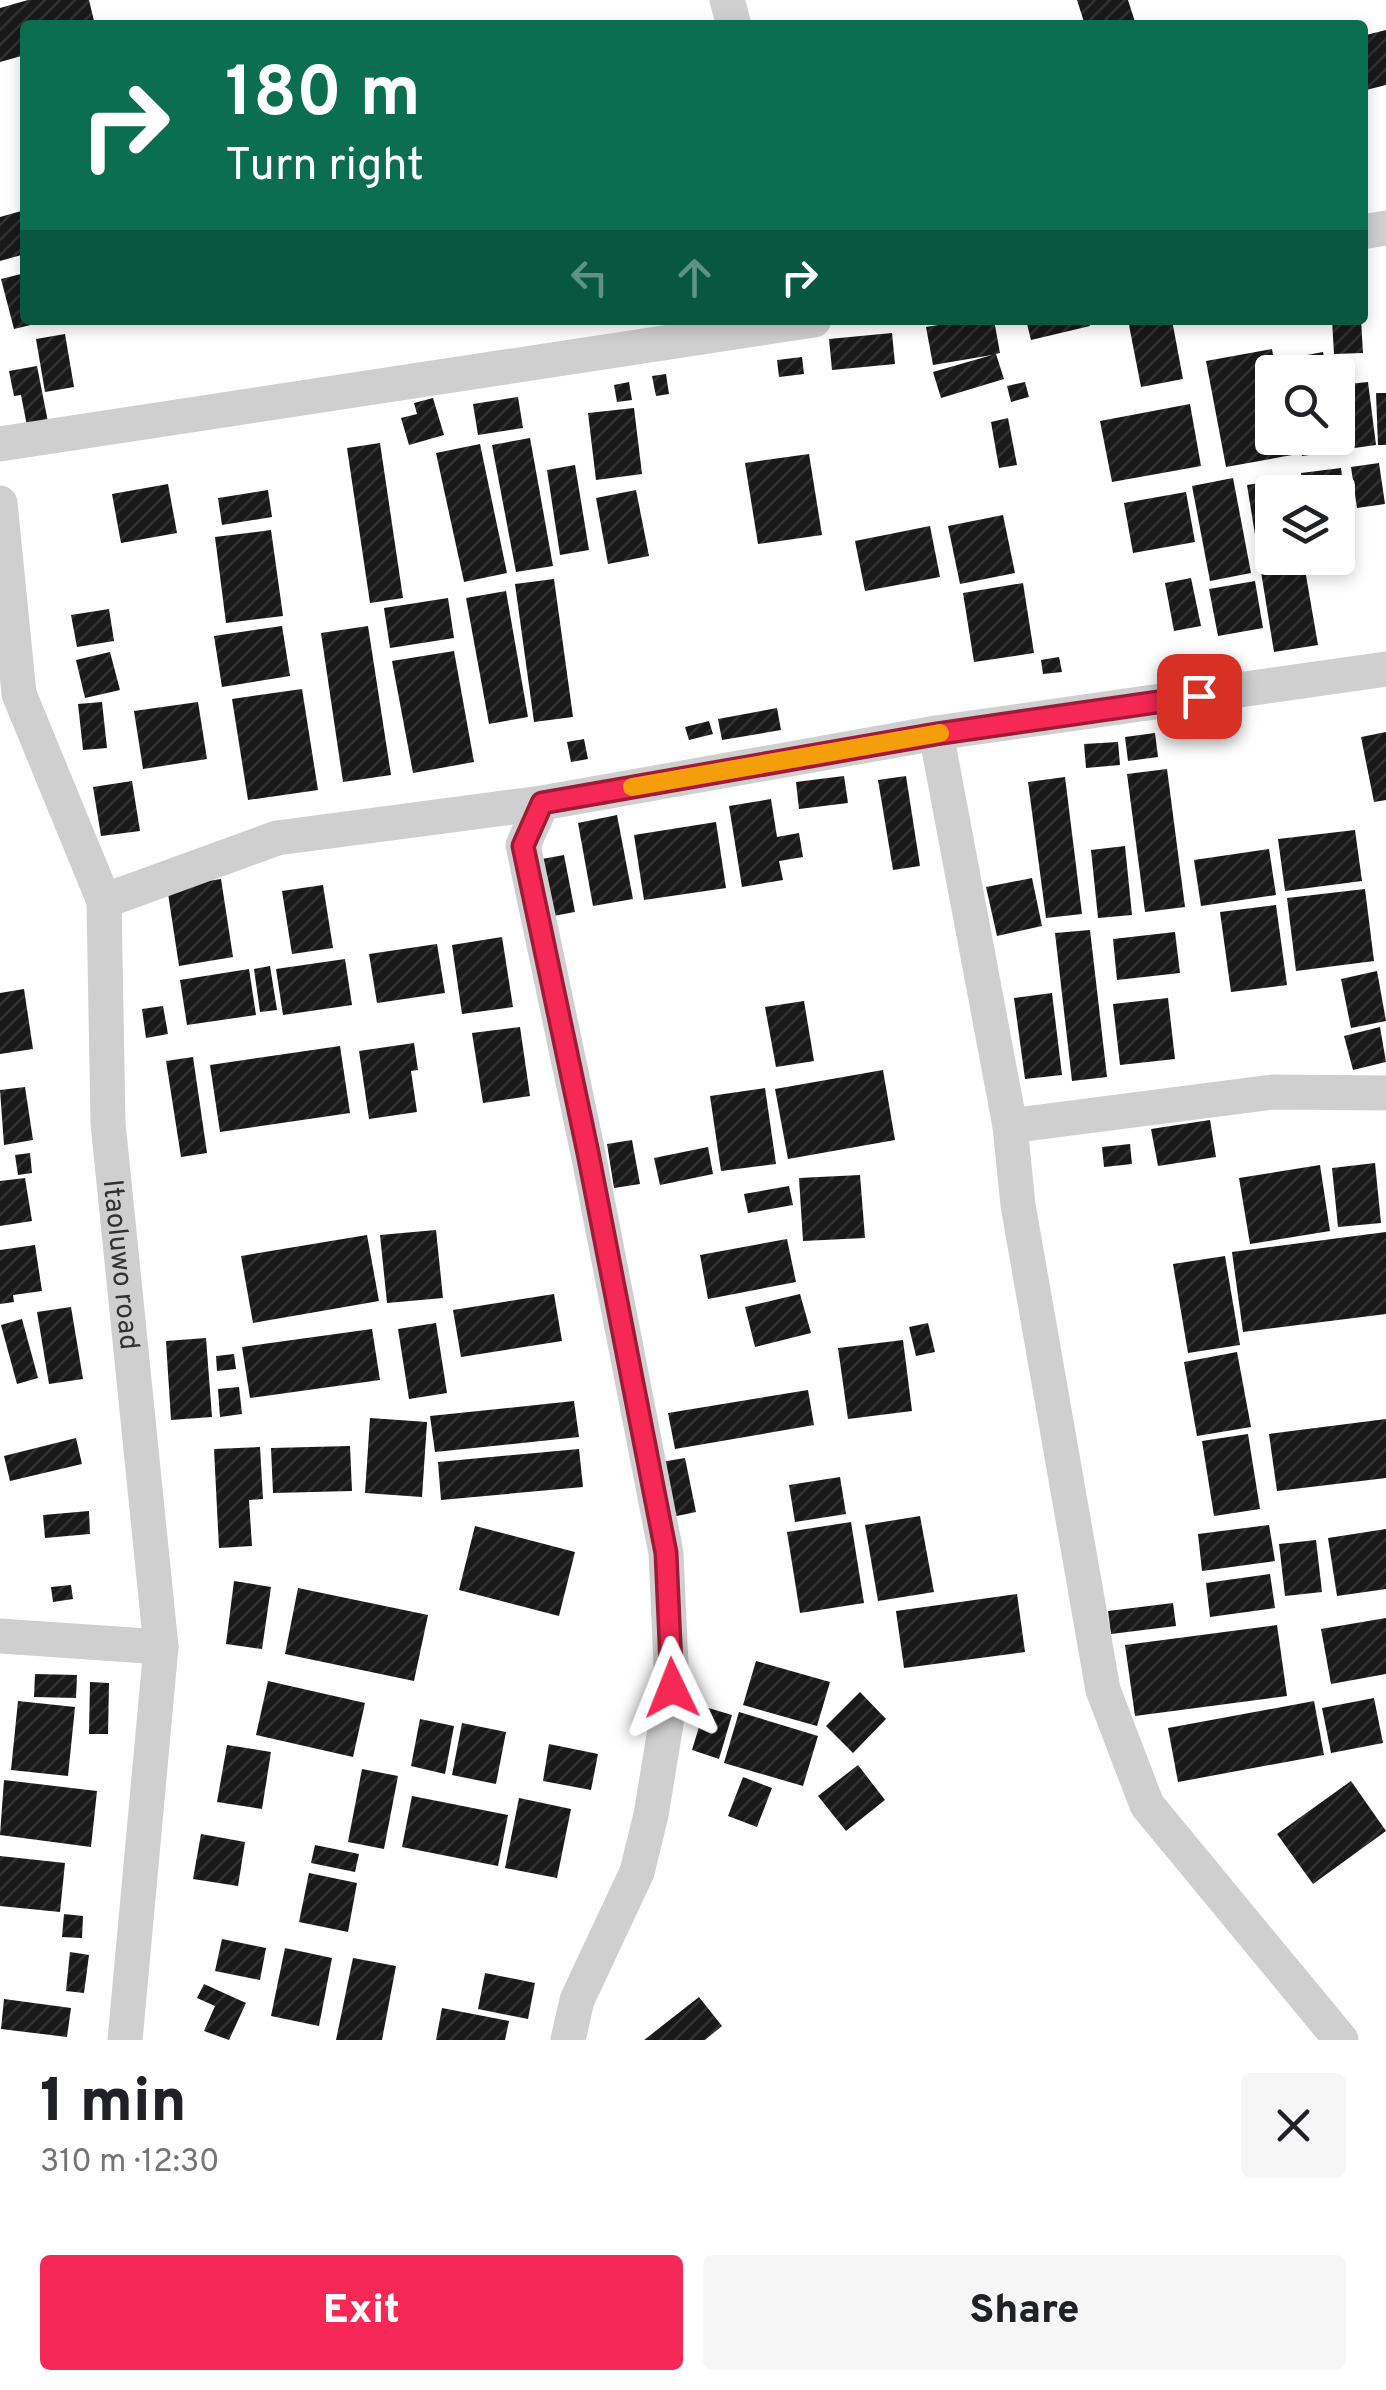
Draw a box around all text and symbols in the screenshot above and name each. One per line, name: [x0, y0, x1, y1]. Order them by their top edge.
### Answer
text: 180 m: [225, 52, 421, 141]
icon: right: [60, 60, 190, 190]
text: Turn right: [225, 139, 424, 196]
icon: left: [562, 250, 617, 305]
icon: ahead: [667, 250, 722, 305]
icon: right: [772, 250, 827, 305]
map controls: [1255, 355, 1355, 575]
button: search: [1255, 355, 1355, 455]
button: layers: [1255, 475, 1355, 575]
pin: [1157, 654, 1242, 739]
icon: arrive: [1172, 669, 1227, 724]
street label: Itaoluwo road: [93, 1178, 146, 1352]
position arrow: [620, 1636, 724, 1740]
text: 1 min: [40, 2067, 187, 2143]
button: close: [1241, 2073, 1346, 2178]
text: 310 m · 12:30: [40, 2143, 220, 2183]
button: Exit: [40, 2255, 683, 2370]
button: Share: [703, 2255, 1346, 2370]

